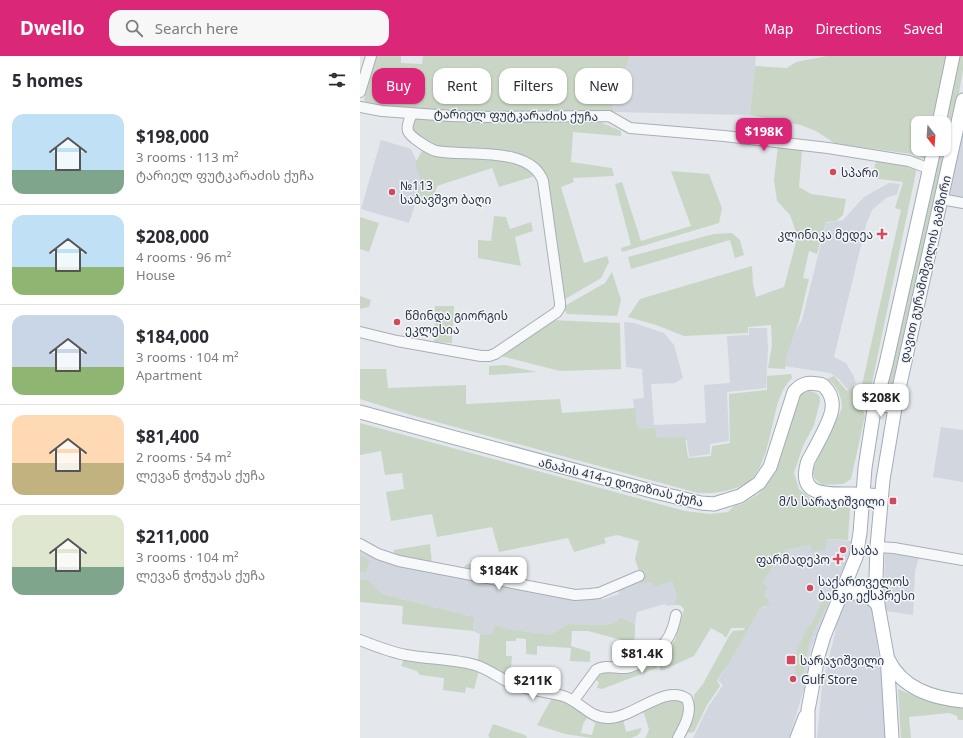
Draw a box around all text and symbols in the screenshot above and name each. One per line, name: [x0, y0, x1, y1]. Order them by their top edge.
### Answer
search box: [109, 10, 389, 46]
text: Dwello: [20, 15, 85, 41]
icon: search: [123, 17, 145, 39]
text: Search here: [155, 18, 238, 38]
text: Map: [764, 19, 793, 38]
text: Directions: [815, 19, 882, 38]
text: Saved: [904, 19, 943, 38]
chip: Buy: [372, 68, 425, 104]
chip: Rent: [433, 68, 491, 104]
chip: Filters: [499, 68, 567, 104]
chip: New: [575, 68, 632, 104]
text: 5 homes: [12, 69, 83, 92]
icon: filters: [326, 69, 348, 91]
street label: ტარიელ ფუტკარაძის ქუჩა: [434, 105, 598, 125]
north arrow: [911, 116, 951, 156]
map controls: [911, 116, 951, 156]
pin: $198K: [736, 118, 792, 152]
text: $198K: [745, 122, 783, 140]
text: $198,000: [136, 125, 209, 148]
icon: home: [44, 130, 92, 178]
text: 3 rooms · 113 m²: [136, 148, 239, 166]
place label: სპარი: [841, 164, 878, 181]
text: ტარიელ ფუტკარაძის ქუჩა: [136, 166, 314, 184]
marker: სპარი: [828, 167, 838, 177]
street label: დავით გურამიშვილის გამზირი: [895, 174, 955, 364]
place label: №113 საბავშვო ბაღი: [400, 177, 491, 208]
marker: №113 საბავშვო ბაღი: [387, 187, 397, 197]
text: $208,000: [136, 225, 209, 248]
place label: კლინიკა მედეა: [778, 226, 873, 243]
marker: კლინიკა მედეა: [876, 228, 888, 240]
icon: home: [44, 231, 92, 279]
text: 4 rooms · 96 m²: [136, 248, 231, 266]
text: House: [136, 266, 175, 284]
place label: წმინდა გიორგის ეკლესია: [405, 307, 508, 338]
marker: წმინდა გიორგის ეკლესია: [392, 317, 402, 327]
text: $184,000: [136, 325, 209, 348]
icon: home: [44, 331, 92, 379]
text: 3 rooms · 104 m²: [136, 348, 239, 366]
text: Apartment: [136, 366, 202, 384]
pin: $208K: [853, 384, 909, 418]
text: $208K: [862, 388, 900, 406]
text: $81,400: [136, 425, 199, 448]
icon: home: [44, 431, 92, 479]
text: 2 rooms · 54 m²: [136, 448, 231, 466]
street label: ანაპის 414-ე დივიზიას ქუჩა: [537, 453, 705, 511]
text: ლევან ჭოჭუას ქუჩა: [136, 466, 265, 484]
place label: მ/ს სარაჯიშვილი: [779, 493, 885, 510]
marker: მ/ს სარაჯიშვილი: [888, 496, 898, 506]
text: $211,000: [136, 525, 209, 548]
icon: home: [44, 531, 92, 579]
place label: საბა: [851, 542, 879, 559]
marker: საბა: [838, 545, 848, 555]
text: 3 rooms · 104 m²: [136, 548, 239, 566]
place label: ფარმადეპო: [756, 551, 830, 568]
marker: ფარმადეპო: [833, 554, 843, 564]
pin: $184K: [471, 557, 527, 591]
text: $184K: [480, 561, 518, 579]
text: ლევან ჭოჭუას ქუჩა: [136, 566, 265, 584]
place label: საქართველოს ბანკი ექსპრესი: [818, 573, 915, 604]
marker: საქართველოს ბანკი ექსპრესი: [805, 583, 815, 593]
pin: $81.4K: [609, 640, 675, 674]
text: $81.4K: [621, 644, 663, 662]
place label: სარაჯიშვილი: [800, 652, 884, 669]
marker: სარაჯიშვილი: [785, 654, 797, 666]
pin: $211K: [505, 667, 561, 701]
text: $211K: [514, 671, 552, 689]
place label: Gulf Store: [801, 671, 857, 688]
marker: Gulf Store: [788, 674, 798, 684]

